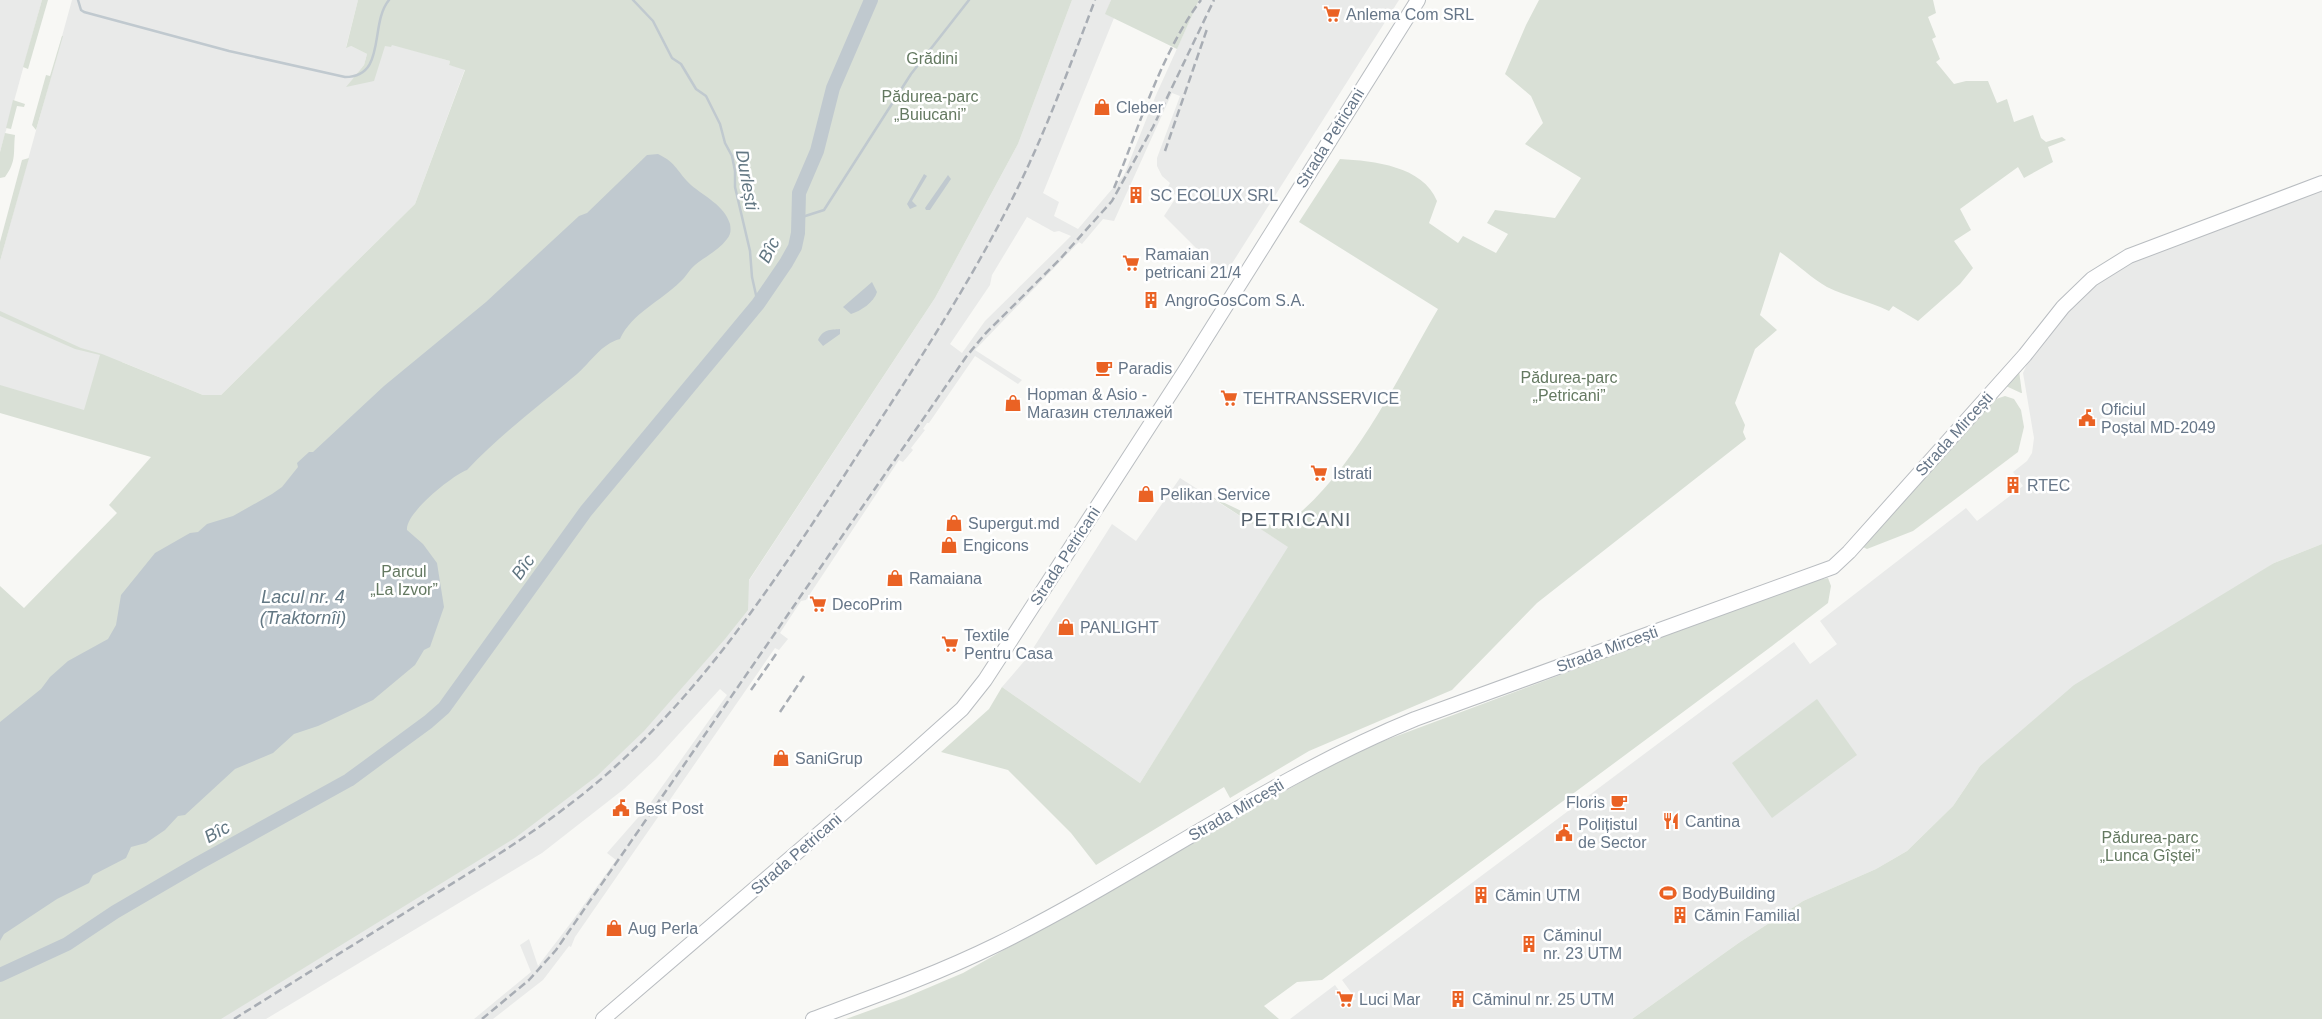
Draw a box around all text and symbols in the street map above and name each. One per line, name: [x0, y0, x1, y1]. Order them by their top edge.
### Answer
supermarket icon: Anlema Com SRL: [1322, 4, 1342, 24]
place label: Anlema Com SRL: [1346, 6, 1474, 23]
park label: Grădini: [906, 50, 958, 67]
street label: Strada Petricani: [1293, 85, 1367, 191]
park label: Pădurea-parc „Buiucani”: [882, 88, 978, 123]
shop icon: Cleber: [1092, 97, 1112, 117]
place label: Cleber: [1116, 99, 1164, 116]
water label: Durlești: [732, 148, 762, 213]
building icon: SC ECOLUX SRL: [1126, 185, 1146, 205]
place label: SC ECOLUX SRL: [1150, 187, 1278, 204]
water label: Bîc: [754, 234, 784, 266]
place label: Ramaian petricani 21/4: [1145, 246, 1241, 281]
supermarket icon: Ramaian petricani 21/4: [1121, 253, 1141, 273]
building icon: AngroGosCom S.A.: [1141, 290, 1161, 310]
place label: AngroGosCom S.A.: [1165, 292, 1306, 309]
cafe icon: Paradis: [1094, 358, 1114, 378]
place label: Paradis: [1118, 360, 1172, 377]
park label: Pădurea-parc „Petricani”: [1521, 369, 1617, 404]
place label: Hopman & Asio - Магазин стеллажей: [1027, 386, 1173, 421]
supermarket icon: TEHTRANSSERVICE: [1219, 388, 1239, 408]
street label: Strada Mircești: [1912, 389, 1996, 479]
place label: TEHTRANSSERVICE: [1243, 390, 1399, 407]
shop icon: Hopman & Asio - Магазин стеллажей: [1003, 393, 1023, 413]
place label: Oficiul Poștal MD-2049: [2101, 401, 2216, 436]
public building icon: Oficiul Poștal MD-2049: [2077, 408, 2097, 428]
supermarket icon: Istrati: [1309, 463, 1329, 483]
place label: Istrati: [1333, 465, 1372, 482]
building icon: RTEC: [2003, 475, 2023, 495]
place label: RTEC: [2027, 477, 2070, 494]
shop icon: Pelikan Service: [1136, 484, 1156, 504]
place label: Pelikan Service: [1160, 486, 1270, 503]
street label: Strada Petricani: [1027, 504, 1103, 608]
district label: PETRICANI: [1241, 509, 1351, 530]
shop icon: Supergut.md: [944, 513, 964, 533]
place label: Supergut.md: [968, 515, 1060, 532]
shop icon: Engicons: [939, 535, 959, 555]
place label: Engicons: [963, 537, 1029, 554]
water label: Bîc: [507, 551, 539, 583]
park label: Parcul „La Izvor”: [370, 563, 438, 598]
shop icon: Ramaiana: [885, 568, 905, 588]
place label: Ramaiana: [909, 570, 982, 587]
water label: Lacul nr. 4 (Traktornîi): [260, 587, 346, 628]
supermarket icon: DecoPrim: [808, 594, 828, 614]
place label: DecoPrim: [832, 596, 902, 613]
shop icon: PANLIGHT: [1056, 617, 1076, 637]
place label: PANLIGHT: [1080, 619, 1159, 636]
street label: Strada Mircești: [1554, 623, 1660, 675]
place label: Textile Pentru Casa: [964, 627, 1053, 662]
supermarket icon: Textile Pentru Casa: [940, 634, 960, 654]
shop icon: SaniGrup: [771, 748, 791, 768]
place label: SaniGrup: [795, 750, 863, 767]
street label: Strada Mircești: [1186, 776, 1286, 844]
cafe icon: Floris: [1609, 792, 1629, 812]
place label: Floris: [1566, 794, 1605, 811]
public building icon: Best Post: [611, 798, 631, 818]
place label: Best Post: [635, 800, 704, 817]
street label: Strada Petricani: [747, 810, 845, 898]
restaurant icon: Cantina: [1661, 811, 1681, 831]
place label: Cantina: [1685, 813, 1740, 830]
place label: Polițistul de Sector: [1578, 816, 1647, 851]
water label: Bîc: [201, 817, 233, 847]
public building icon: Polițistul de Sector: [1554, 823, 1574, 843]
park label: Pădurea-parc „Lunca Gîștei”: [2100, 829, 2200, 864]
sports icon: BodyBuilding: [1658, 883, 1678, 903]
building icon: Cămin UTM: [1471, 885, 1491, 905]
place label: BodyBuilding: [1682, 885, 1775, 902]
place label: Cămin UTM: [1495, 887, 1580, 904]
building icon: Cămin Familial: [1670, 905, 1690, 925]
place label: Cămin Familial: [1694, 907, 1800, 924]
shop icon: Aug Perla: [604, 918, 624, 938]
place label: Aug Perla: [628, 920, 698, 937]
place label: Căminul nr. 23 UTM: [1543, 927, 1622, 962]
building icon: Căminul nr. 23 UTM: [1519, 934, 1539, 954]
supermarket icon: Luci Mar: [1335, 989, 1355, 1009]
building icon: Căminul nr. 25 UTM: [1448, 989, 1468, 1009]
place label: Luci Mar: [1359, 991, 1421, 1008]
place label: Căminul nr. 25 UTM: [1472, 991, 1614, 1008]

